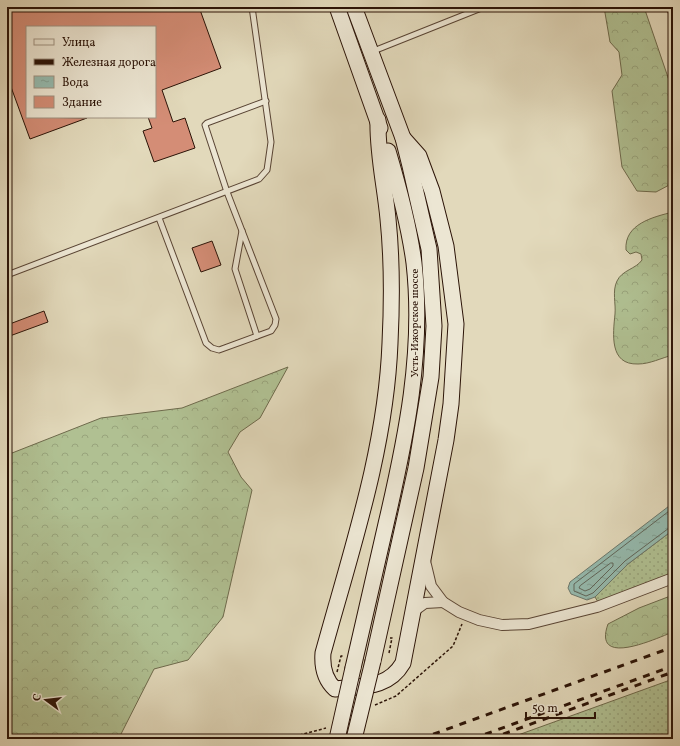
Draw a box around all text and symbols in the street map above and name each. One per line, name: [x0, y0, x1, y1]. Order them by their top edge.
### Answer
legend: [26, 26, 156, 118]
text: Улица: [62, 35, 95, 51]
text: Железная дорога: [62, 55, 156, 71]
text: Вода: [62, 75, 89, 91]
text: Здание: [62, 95, 102, 111]
street label: Усть-Ижорское шоссе: [408, 268, 423, 378]
north arrow: [26, 680, 66, 720]
text: С: [30, 692, 46, 703]
scale bar: [526, 694, 595, 720]
text: 50 m: [532, 701, 558, 717]

